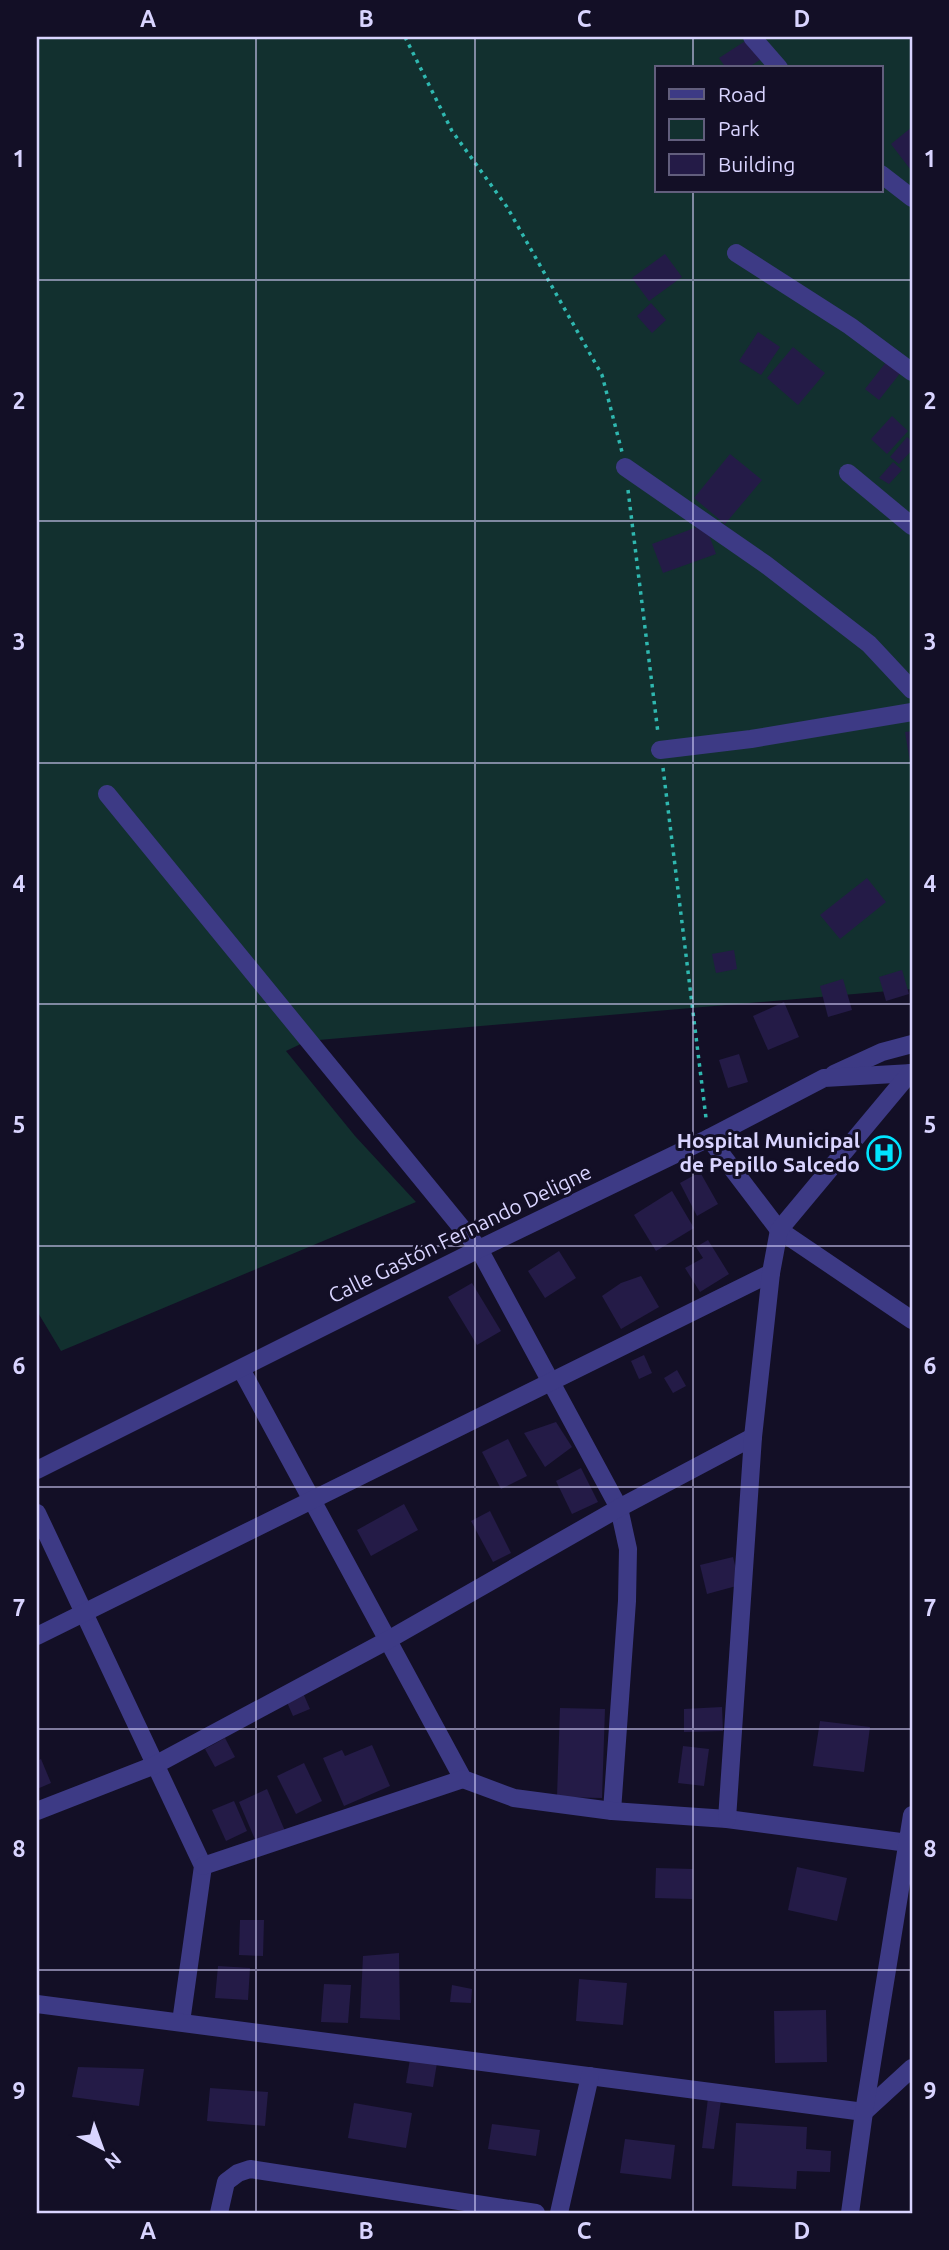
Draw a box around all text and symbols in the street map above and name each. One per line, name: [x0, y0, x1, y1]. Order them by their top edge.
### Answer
text: A: [140, 6, 156, 31]
text: B: [358, 6, 374, 31]
text: C: [577, 6, 592, 31]
text: D: [794, 6, 810, 31]
legend: [655, 66, 883, 192]
text: Road: [718, 82, 766, 106]
text: Park: [718, 116, 760, 140]
text: 1: [13, 146, 25, 171]
text: 1: [924, 146, 936, 171]
text: Building: [718, 152, 795, 176]
text: 2: [13, 388, 25, 413]
text: 2: [924, 388, 936, 413]
text: 3: [13, 629, 25, 654]
text: 3: [924, 629, 936, 654]
text: 4: [13, 871, 26, 896]
text: 4: [924, 871, 937, 896]
text: 5: [13, 1112, 25, 1137]
text: 5: [924, 1112, 936, 1137]
place label: Hospital Municipal de Pepillo Salcedo: [677, 1128, 860, 1176]
hospital icon: Hospital Municipal de Pepillo Salcedo: [865, 1134, 903, 1172]
street label: Calle Gastón Fernando Deligne: [324, 1159, 595, 1307]
text: 6: [13, 1353, 26, 1378]
text: 6: [924, 1353, 937, 1378]
text: 7: [13, 1595, 25, 1620]
text: 7: [924, 1595, 936, 1620]
text: 8: [13, 1836, 25, 1861]
text: 8: [924, 1836, 936, 1861]
text: 9: [13, 2078, 25, 2103]
text: 9: [924, 2078, 936, 2103]
north arrow: [66, 2114, 136, 2184]
text: N: [101, 2148, 126, 2174]
text: A: [140, 2218, 156, 2243]
text: B: [358, 2218, 374, 2243]
text: C: [577, 2218, 592, 2243]
text: D: [794, 2218, 810, 2243]

